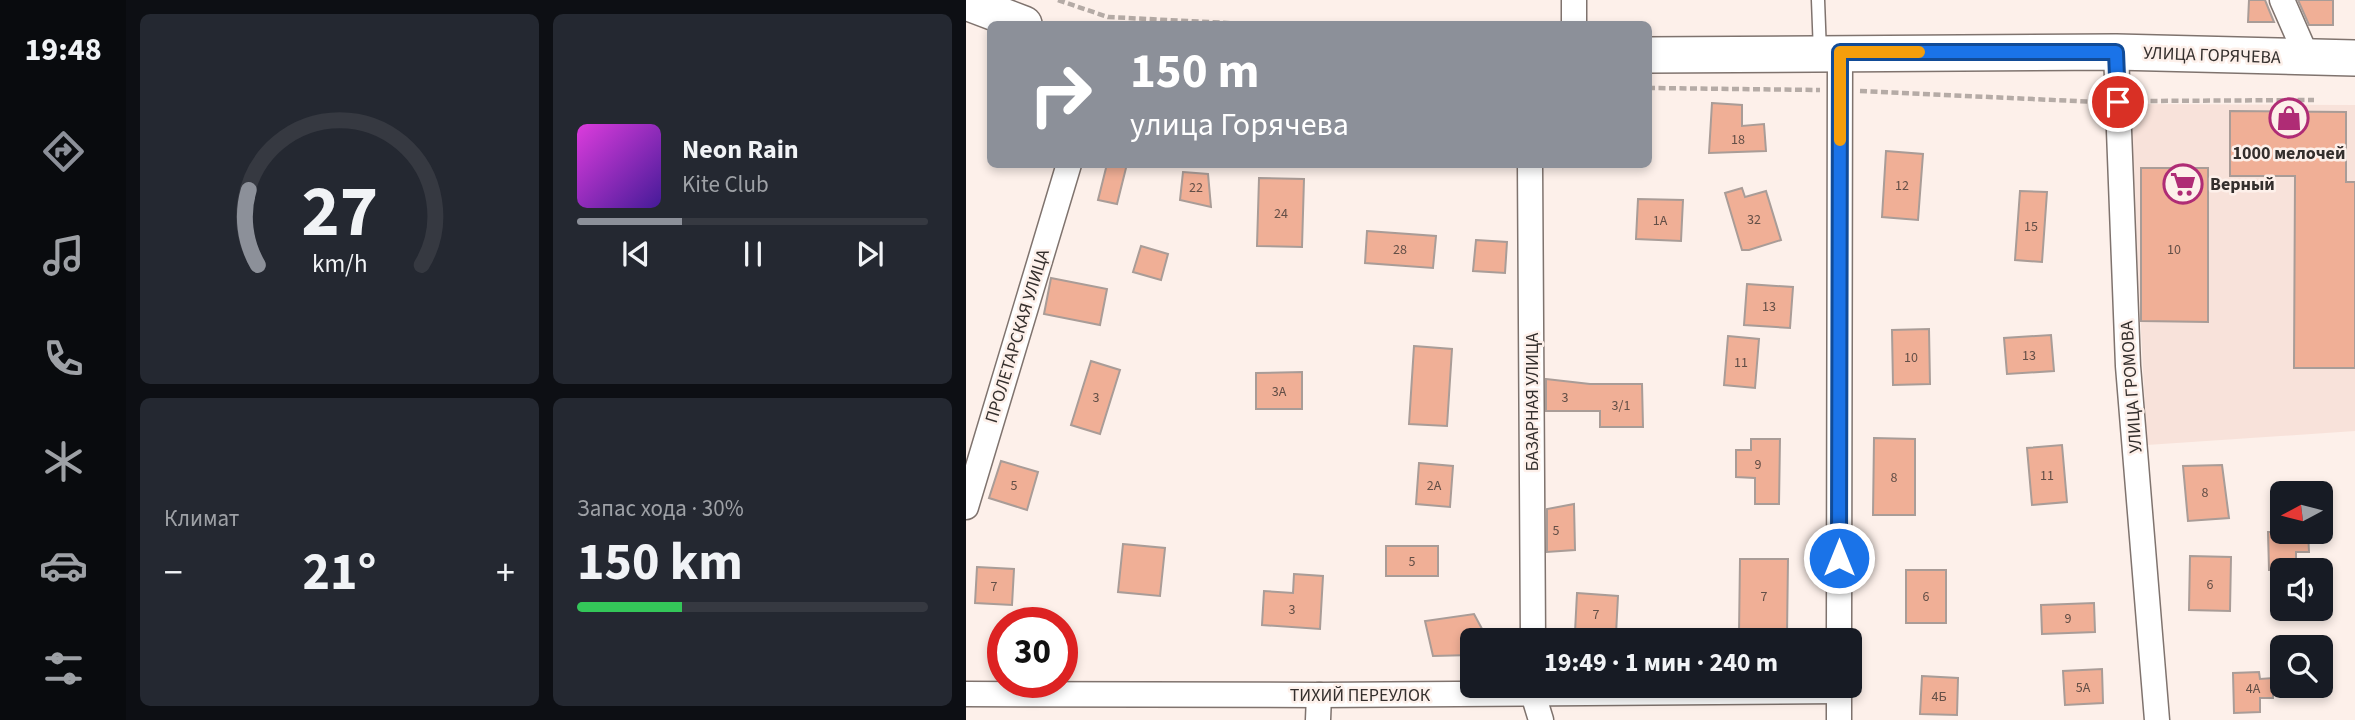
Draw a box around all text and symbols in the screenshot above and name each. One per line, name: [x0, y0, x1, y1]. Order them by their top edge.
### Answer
text: 19:48: [24, 27, 102, 73]
text: 150 m: [1130, 37, 1259, 107]
street label: УЛИЦА ГОРЯЧЕВА: [2143, 41, 2281, 70]
icon: right: [1015, 49, 1106, 140]
pin: [2088, 72, 2148, 132]
icon: arrive: [2099, 83, 2137, 121]
shop icon: 1000 мелочей: [2268, 97, 2310, 139]
text: улица Горячева: [1130, 102, 1349, 148]
icon: directions: [39, 127, 88, 176]
house number: 18: [1731, 130, 1745, 150]
text: Neon Rain: [682, 131, 799, 168]
place label: 1000 мелочей: [2233, 141, 2345, 166]
text: 27: [301, 160, 378, 264]
supermarket icon: Верный: [2162, 163, 2204, 205]
text: Kite Club: [682, 168, 769, 201]
place label: Верный: [2210, 172, 2275, 197]
house number: 12: [1895, 176, 1909, 196]
house number: 22: [1189, 178, 1203, 198]
house number: 24: [1274, 204, 1288, 224]
house number: 32: [1747, 210, 1761, 230]
house number: 1А: [1653, 211, 1668, 231]
house number: 15: [2024, 217, 2038, 237]
icon: music: [39, 231, 88, 280]
icon: previous: [617, 235, 655, 273]
icon: pause: [734, 235, 772, 273]
icon: next: [851, 235, 889, 273]
house number: 28: [1393, 240, 1407, 260]
house number: 10: [2167, 240, 2181, 260]
text: km/h: [312, 246, 367, 282]
street label: ПРОЛЕТАРСКАЯ УЛИЦА: [979, 246, 1056, 426]
house number: 13: [1762, 297, 1776, 317]
street label: УЛИЦА ГРОМОВА: [2114, 320, 2149, 454]
street label: БАЗАРНАЯ УЛИЦА: [1520, 333, 1545, 471]
icon: phone: [39, 334, 88, 383]
house number: 13: [2022, 346, 2036, 366]
house number: 10: [1904, 348, 1918, 368]
house number: 11: [1734, 353, 1748, 373]
house number: 3А: [1272, 382, 1287, 402]
house number: 3: [1093, 388, 1100, 408]
house number: 3: [1562, 388, 1569, 408]
house number: 3/1: [1612, 396, 1630, 416]
icon: climate: [39, 437, 88, 486]
house number: 9: [1755, 455, 1762, 475]
house number: 11: [2040, 466, 2054, 486]
house number: 8: [1891, 468, 1898, 488]
house number: 5: [1011, 476, 1018, 496]
house number: 2А: [1427, 476, 1442, 496]
north arrow: [2270, 481, 2333, 544]
map controls: [2270, 481, 2333, 698]
house number: 8: [2202, 483, 2209, 503]
text: Запас хода · 30%: [577, 492, 744, 525]
text: Климат: [164, 502, 239, 535]
house number: 5: [1553, 521, 1560, 541]
position arrow: [1802, 521, 1876, 595]
text: 150 km: [577, 526, 743, 600]
text: 21°: [303, 536, 376, 610]
icon: car: [39, 541, 88, 590]
text: −: [164, 546, 183, 600]
text: +: [496, 546, 515, 600]
house number: 5: [1409, 552, 1416, 572]
button: sound: [2270, 558, 2333, 621]
house number: 6: [2207, 575, 2214, 595]
house number: 7: [991, 577, 998, 597]
house number: 7: [1761, 587, 1768, 607]
house number: 6: [1923, 587, 1930, 607]
house number: 3: [1289, 600, 1296, 620]
house number: 7: [1593, 605, 1600, 625]
speed limit sign: 30: [987, 607, 1078, 698]
house number: 9: [2065, 609, 2072, 629]
button: search: [2270, 635, 2333, 698]
icon: filters: [39, 644, 88, 693]
text: 19:49 · 1 мин · 240 m: [1544, 644, 1778, 681]
house number: 5А: [2076, 678, 2091, 698]
house number: 4А: [2246, 679, 2261, 699]
street label: ТИХИЙ ПЕРЕУЛОК: [1290, 683, 1431, 708]
house number: 4Б: [1931, 687, 1947, 707]

